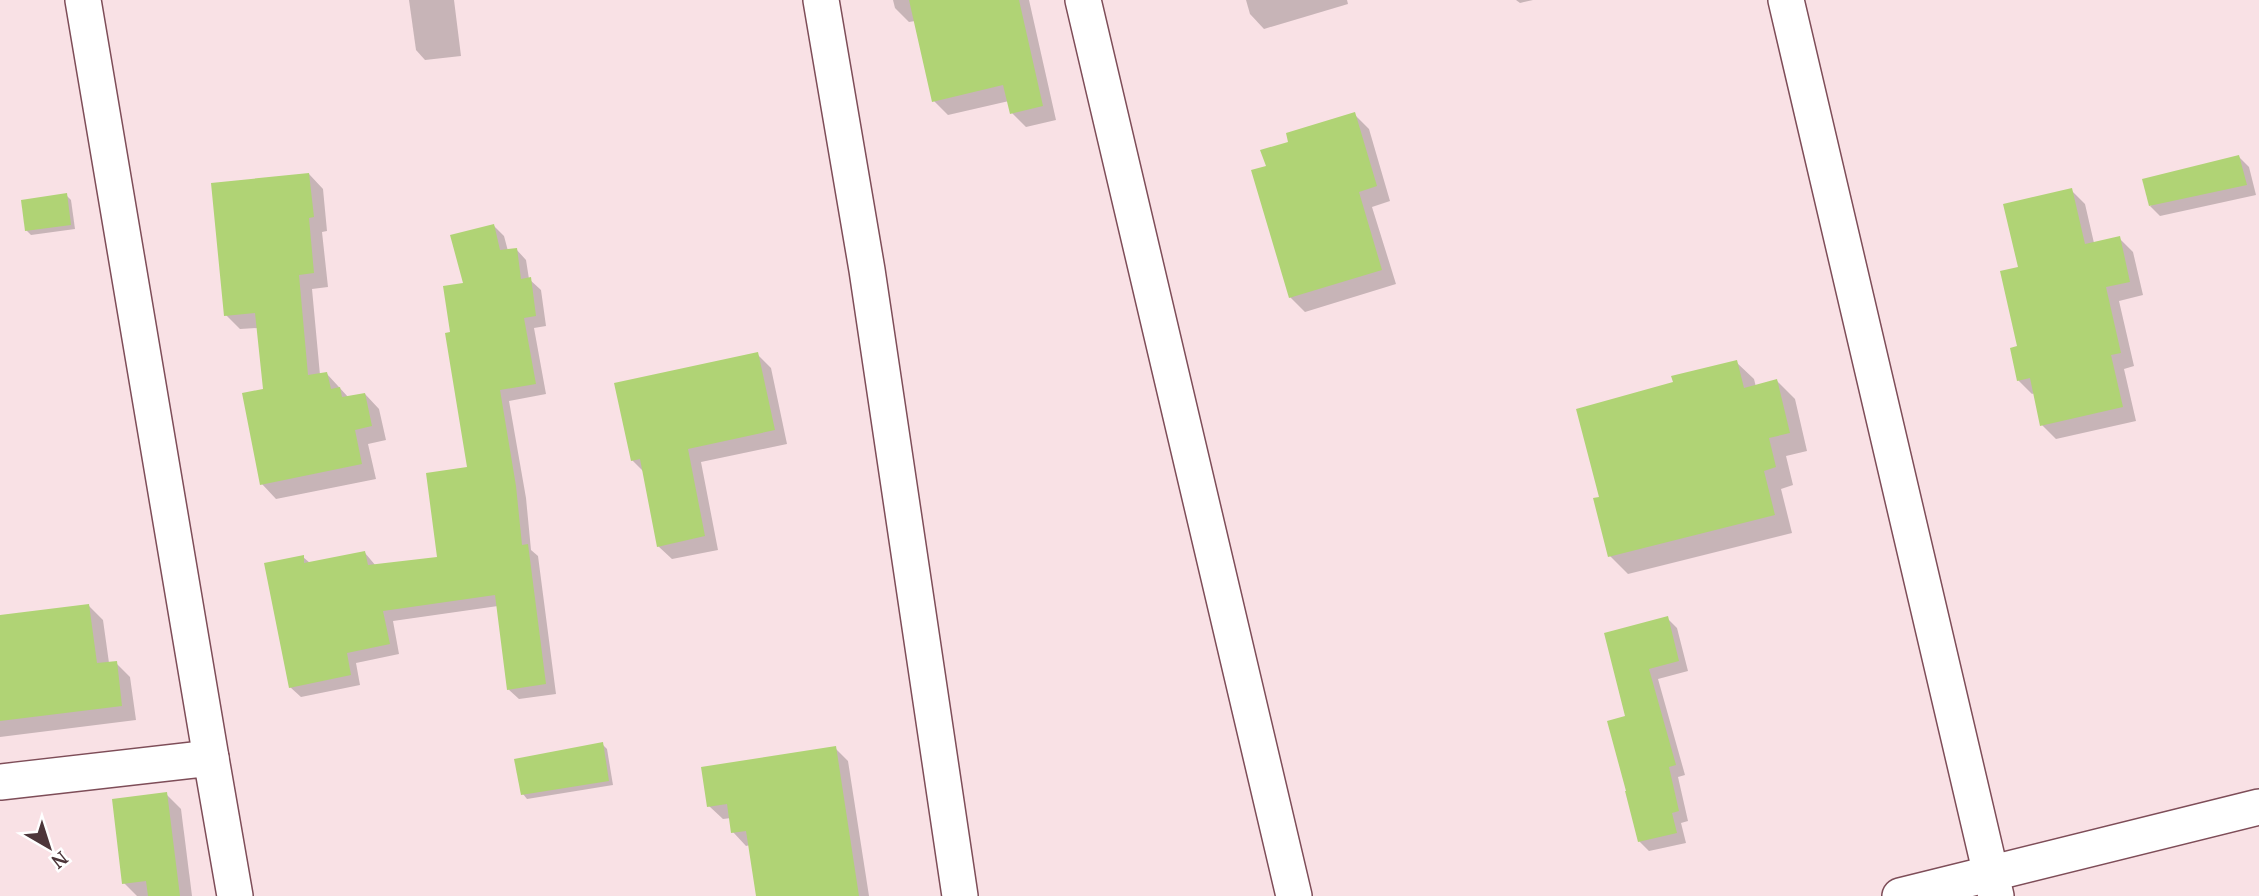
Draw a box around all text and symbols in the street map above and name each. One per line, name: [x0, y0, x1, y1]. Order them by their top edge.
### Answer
north arrow: [14, 812, 84, 882]
text: N: [46, 846, 73, 875]

